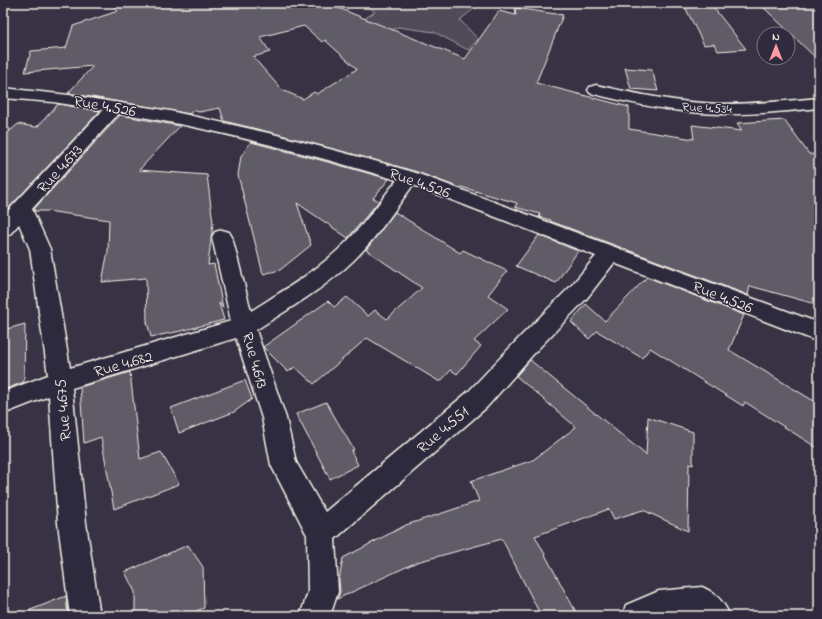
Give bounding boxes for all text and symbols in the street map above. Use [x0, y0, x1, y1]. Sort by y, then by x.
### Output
north arrow [756, 26, 796, 66]
text: N [772, 29, 780, 45]
street label: Rue 4.526 [71, 90, 138, 124]
street label: Rue 4.534 [682, 98, 733, 119]
street label: Rue 4.673 [32, 139, 89, 199]
street label: Rue 4.526 [386, 162, 453, 206]
street label: Rue 4.526 [689, 275, 756, 320]
street label: Rue 4.613 [235, 330, 274, 392]
street label: Rue 4.682 [91, 345, 156, 385]
street label: Rue 4.675 [49, 378, 79, 442]
street label: Rue 4.551 [412, 401, 475, 460]

